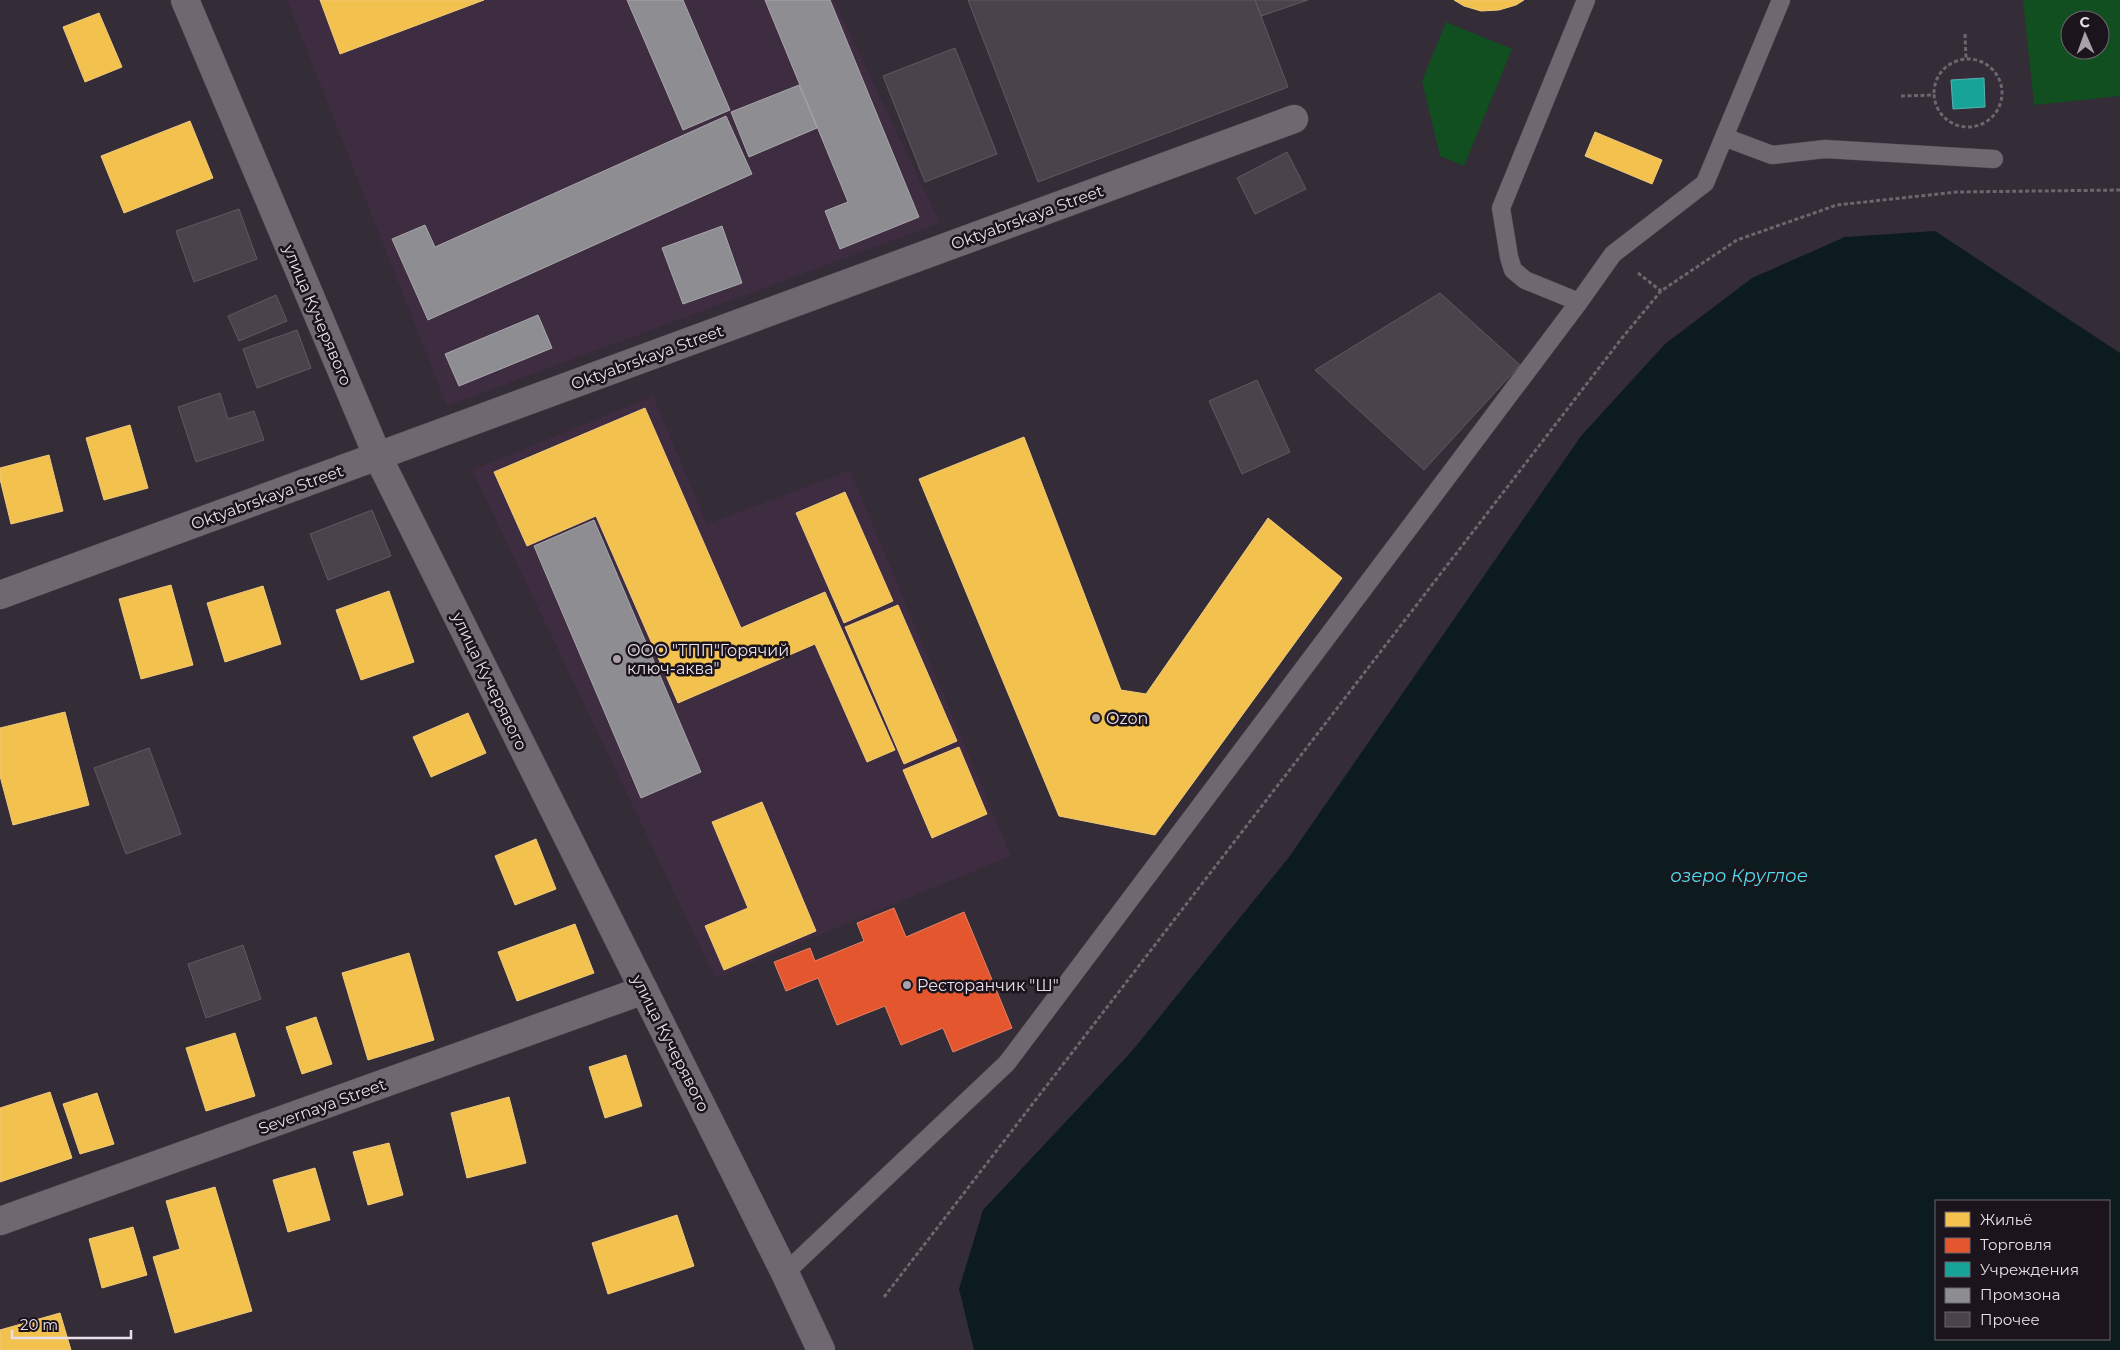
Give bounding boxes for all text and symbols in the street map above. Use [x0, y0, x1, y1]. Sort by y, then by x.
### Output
north arrow [2060, 10, 2110, 60]
text: С [2079, 13, 2090, 31]
street label: Oktyabrskaya Street [948, 181, 1106, 254]
street label: улица Кучерявого [279, 241, 356, 388]
street label: Oktyabrskaya Street [568, 321, 726, 394]
street label: Oktyabrskaya Street [188, 461, 346, 534]
street label: улица Кучерявого [447, 608, 531, 753]
place label: ООО "ТПП"Горячий ключ-аква" [627, 641, 789, 678]
marker: ООО "ТПП"Горячий ключ-аква" [611, 653, 623, 665]
place label: Ozon [1106, 709, 1148, 728]
marker: Ozon [1090, 712, 1102, 724]
water label: озеро Круглое [1670, 865, 1808, 887]
street label: улица Кучерявого [627, 971, 713, 1115]
place label: Ресторанчик "Ш" [917, 976, 1059, 995]
marker: Ресторанчик "Ш" [901, 979, 913, 991]
street label: Severnaya Street [256, 1074, 389, 1138]
legend [1935, 1200, 2110, 1340]
text: Жильё [1980, 1210, 2033, 1229]
text: Торговля [1980, 1235, 2052, 1254]
text: Учреждения [1980, 1260, 2079, 1279]
text: Промзона [1980, 1285, 2060, 1304]
scale bar [12, 1308, 131, 1340]
text: Прочее [1980, 1310, 2040, 1329]
text: 20 m [20, 1315, 58, 1334]

